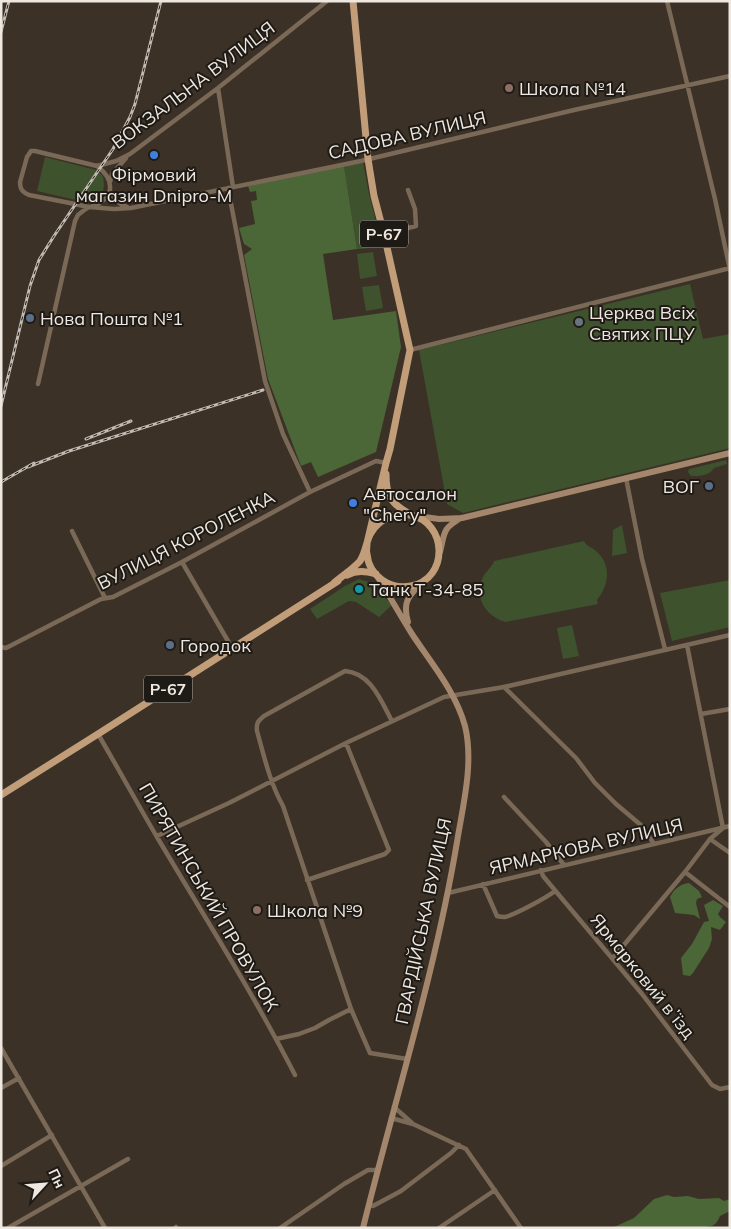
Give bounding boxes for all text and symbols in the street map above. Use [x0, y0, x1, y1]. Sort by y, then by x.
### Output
street label: ВОКЗАЛЬНА ВУЛИЦЯ [107, 16, 279, 154]
place label: Школа №14 [519, 77, 626, 100]
marker: Школа №14 [503, 82, 515, 94]
street label: САДОВА ВУЛИЦЯ [326, 106, 488, 164]
marker: Фірмовий магазин Dnipro-M [148, 149, 160, 161]
place label: Фірмовий магазин Dnipro-M [76, 163, 232, 207]
road number: Р-67 [360, 220, 408, 248]
place label: Церква Всіх Святих ПЦУ [589, 301, 696, 345]
place label: Нова Пошта №1 [40, 307, 183, 330]
marker: Нова Пошта №1 [24, 312, 36, 324]
marker: Церква Всіх Святих ПЦУ [573, 316, 585, 328]
place label: ВОГ [663, 475, 699, 498]
marker: ВОГ [703, 480, 715, 492]
place label: Автосалон "Chery" [363, 482, 457, 526]
street label: ВУЛИЦЯ КОРОЛЕНКА [93, 485, 279, 595]
marker: Автосалон "Chery" [347, 497, 359, 509]
place label: Танк Т-34-85 [369, 578, 483, 601]
marker: Танк Т-34-85 [353, 583, 365, 595]
place label: Городок [180, 634, 251, 657]
marker: Городок [164, 639, 176, 651]
road number: Р-67 [144, 676, 192, 702]
street label: ПИРЯТИНСЬКИЙ ПРОВУЛОК [134, 779, 284, 1015]
street label: ЯРМАРКОВА ВУЛИЦЯ [487, 813, 685, 879]
street label: ГВАРДІЙСЬКА ВУЛИЦЯ [390, 816, 456, 1026]
place label: Школа №9 [267, 899, 363, 922]
marker: Школа №9 [251, 904, 263, 916]
street label: Ярмарковий вʼїзд [585, 909, 701, 1043]
north arrow [20, 1159, 70, 1209]
text: Пн [44, 1166, 69, 1191]

